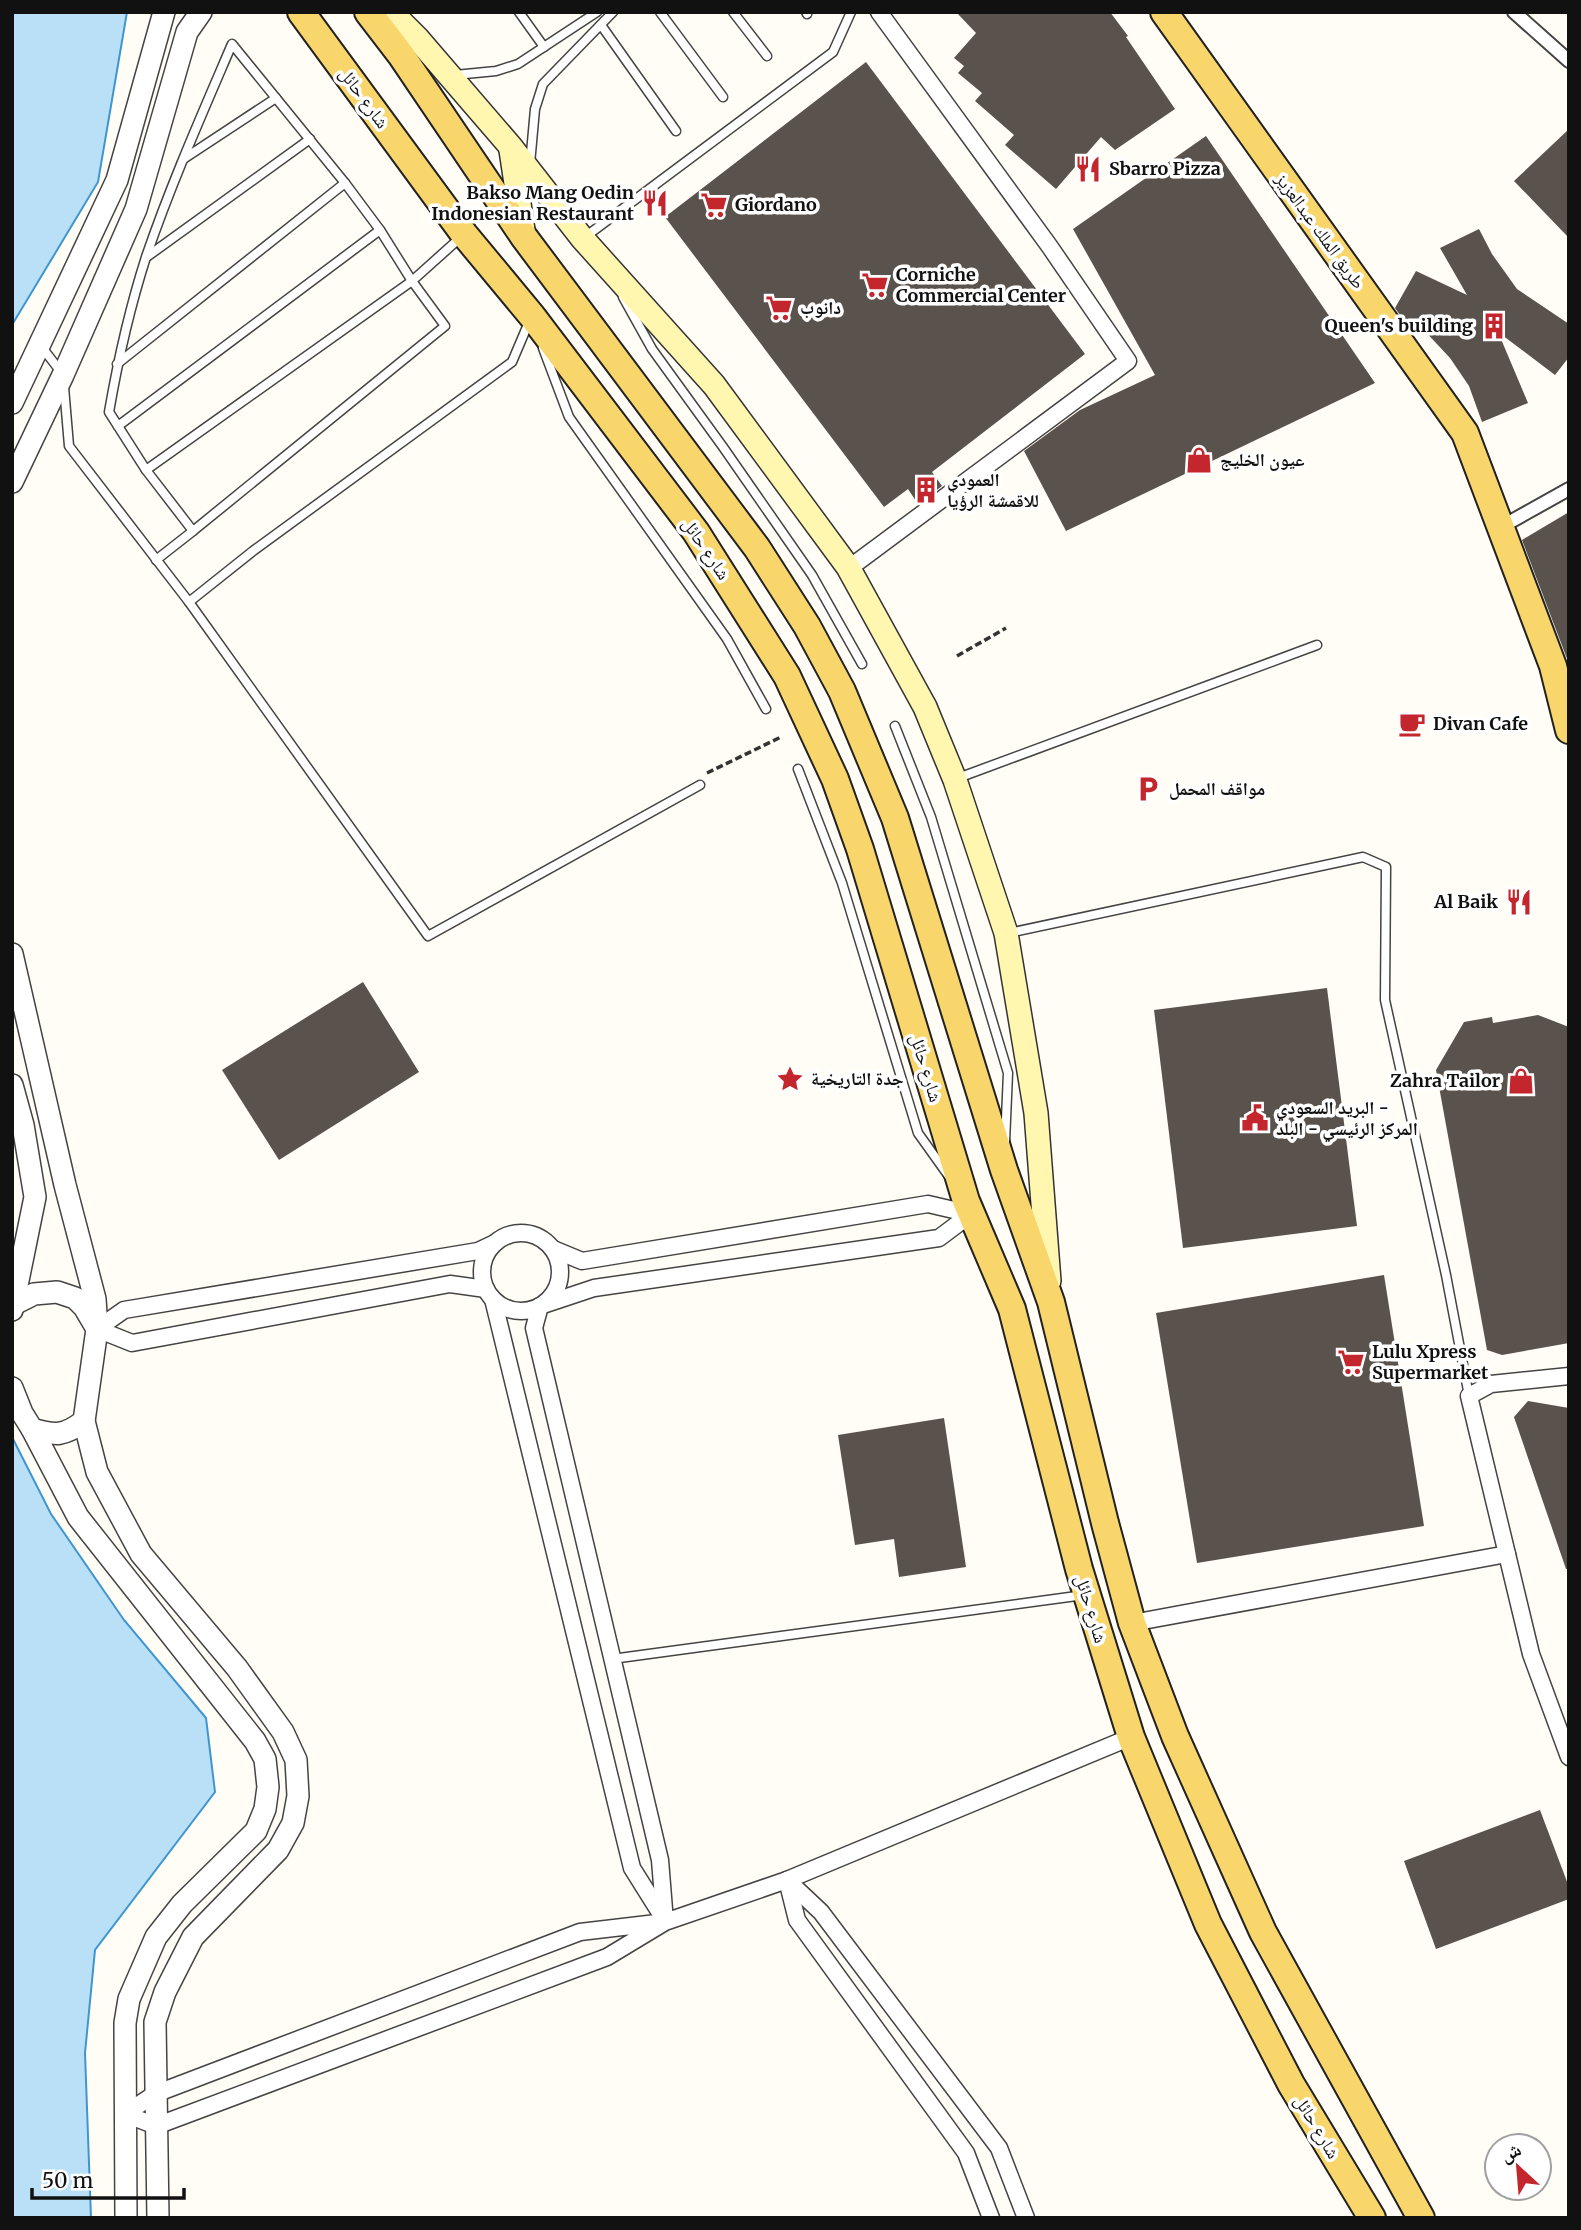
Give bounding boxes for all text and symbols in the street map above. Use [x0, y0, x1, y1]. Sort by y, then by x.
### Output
street label: شارع حائل [335, 63, 394, 133]
restaurant icon: Sbarro Pizza [1073, 154, 1103, 184]
place label: Sbarro Pizza [1109, 157, 1221, 180]
street label: طريق الملك عبدالعزيز [1270, 167, 1370, 293]
place label: Bakso Mang Oedin Indonesian Restaurant [431, 181, 635, 225]
restaurant icon: Bakso Mang Oedin Indonesian Restaurant [640, 188, 670, 218]
supermarket icon: Giordano [699, 190, 729, 220]
place label: Giordano [735, 193, 817, 216]
place label: Corniche Commercial Center [896, 263, 1066, 307]
supermarket icon: Corniche Commercial Center [860, 270, 890, 300]
supermarket icon: دانوب [764, 293, 794, 323]
place label: دانوب [800, 296, 841, 319]
building icon: Queen's building [1479, 311, 1509, 341]
place label: Queen's building [1325, 314, 1473, 337]
shop icon: عيون الخليج [1184, 445, 1214, 475]
place label: عيون الخليج [1220, 448, 1304, 472]
place label: العمودي للاقمشة الرؤيا [947, 468, 1039, 512]
building icon: العمودي للاقمشة الرؤيا [911, 475, 941, 505]
street label: شارع حائل [677, 513, 736, 584]
cafe icon: Divan Cafe [1397, 709, 1427, 739]
place label: Divan Cafe [1433, 712, 1528, 735]
parking icon: مواقف المحمل [1133, 774, 1163, 804]
place label: مواقف المحمل [1169, 777, 1265, 800]
restaurant icon: Al Baik [1504, 887, 1534, 917]
place label: Al Baik [1433, 890, 1498, 913]
street label: شارع حائل [905, 1031, 948, 1105]
place icon: جدة التاريخية [775, 1064, 805, 1094]
shop icon: Zahra Tailor [1506, 1066, 1536, 1096]
place label: جدة التاريخية [811, 1067, 904, 1090]
place label: Zahra Tailor [1390, 1069, 1500, 1092]
place label: البريد السعودي - المركز الرئيسي - البلد [1276, 1096, 1418, 1143]
public building icon: البريد السعودي - المركز الرئيسي - البلد [1240, 1103, 1270, 1133]
place label: Lulu Xpress Supermarket [1372, 1340, 1489, 1384]
supermarket icon: Lulu Xpress Supermarket [1336, 1347, 1366, 1377]
street label: شارع حائل [1070, 1572, 1113, 1646]
street label: شارع حائل [1290, 2091, 1345, 2163]
north arrow [1483, 2132, 1553, 2202]
text: ش [1496, 2137, 1525, 2167]
scale bar [32, 2156, 184, 2200]
text: 50 m [42, 2167, 93, 2194]

